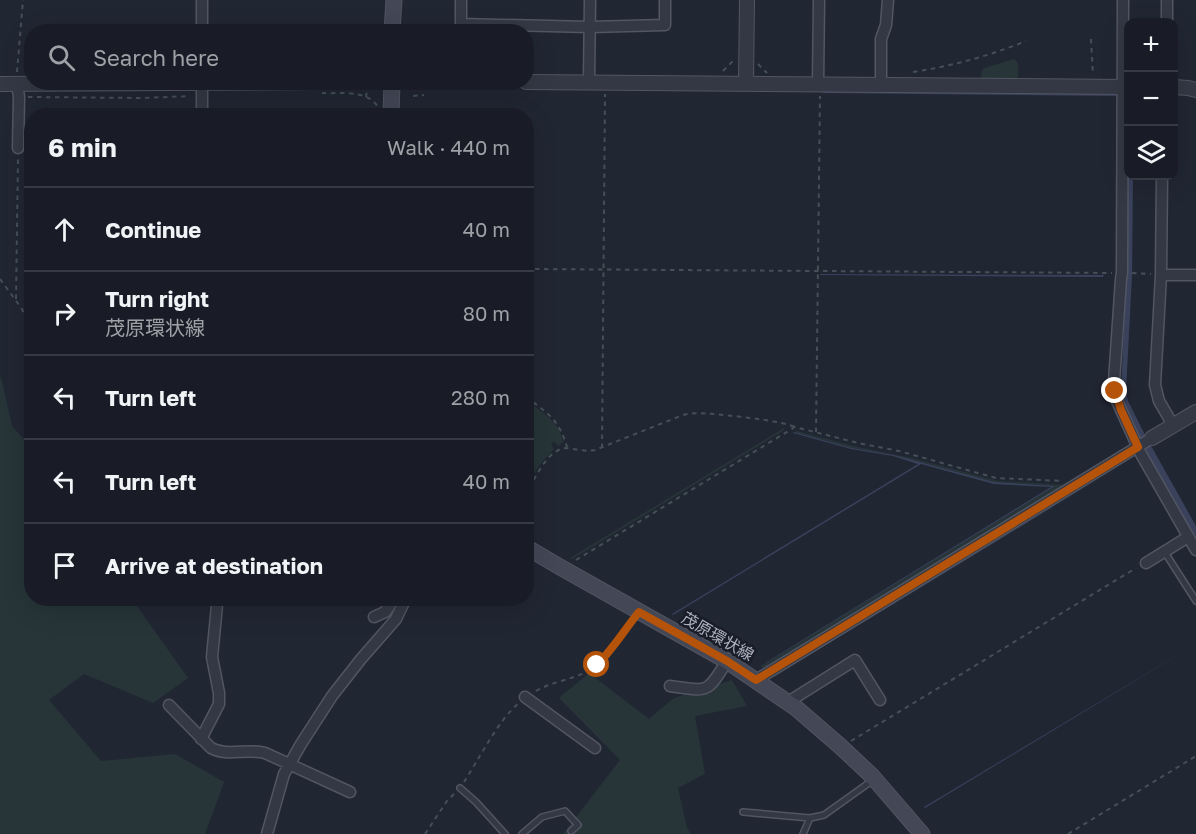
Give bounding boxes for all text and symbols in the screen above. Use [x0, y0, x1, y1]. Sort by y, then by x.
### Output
map controls [1124, 18, 1178, 180]
button: + [1124, 18, 1178, 72]
search box [24, 24, 534, 90]
icon: search [45, 41, 78, 74]
text: Search here [93, 44, 219, 71]
button: − [1124, 72, 1178, 126]
button: layers [1124, 126, 1178, 180]
text: 6 min [48, 132, 117, 163]
text: Walk · 440 m [387, 135, 510, 159]
icon: ahead [48, 213, 81, 246]
text: Continue [105, 216, 201, 243]
text: 40 m [463, 217, 510, 241]
text: Turn right [105, 285, 209, 312]
icon: right [48, 297, 81, 330]
text: 80 m [463, 301, 510, 325]
text: 茂原環状線 [105, 315, 205, 339]
route end [1101, 377, 1127, 403]
icon: left [48, 381, 81, 414]
text: Turn left [105, 384, 196, 411]
text: 280 m [451, 385, 510, 409]
icon: left [48, 465, 81, 498]
text: Turn left [105, 468, 196, 495]
text: 40 m [463, 469, 510, 493]
icon: arrive [48, 549, 81, 582]
text: Arrive at destination [105, 552, 323, 579]
street label: 茂原環状線 [678, 607, 758, 665]
route start [583, 651, 609, 677]

